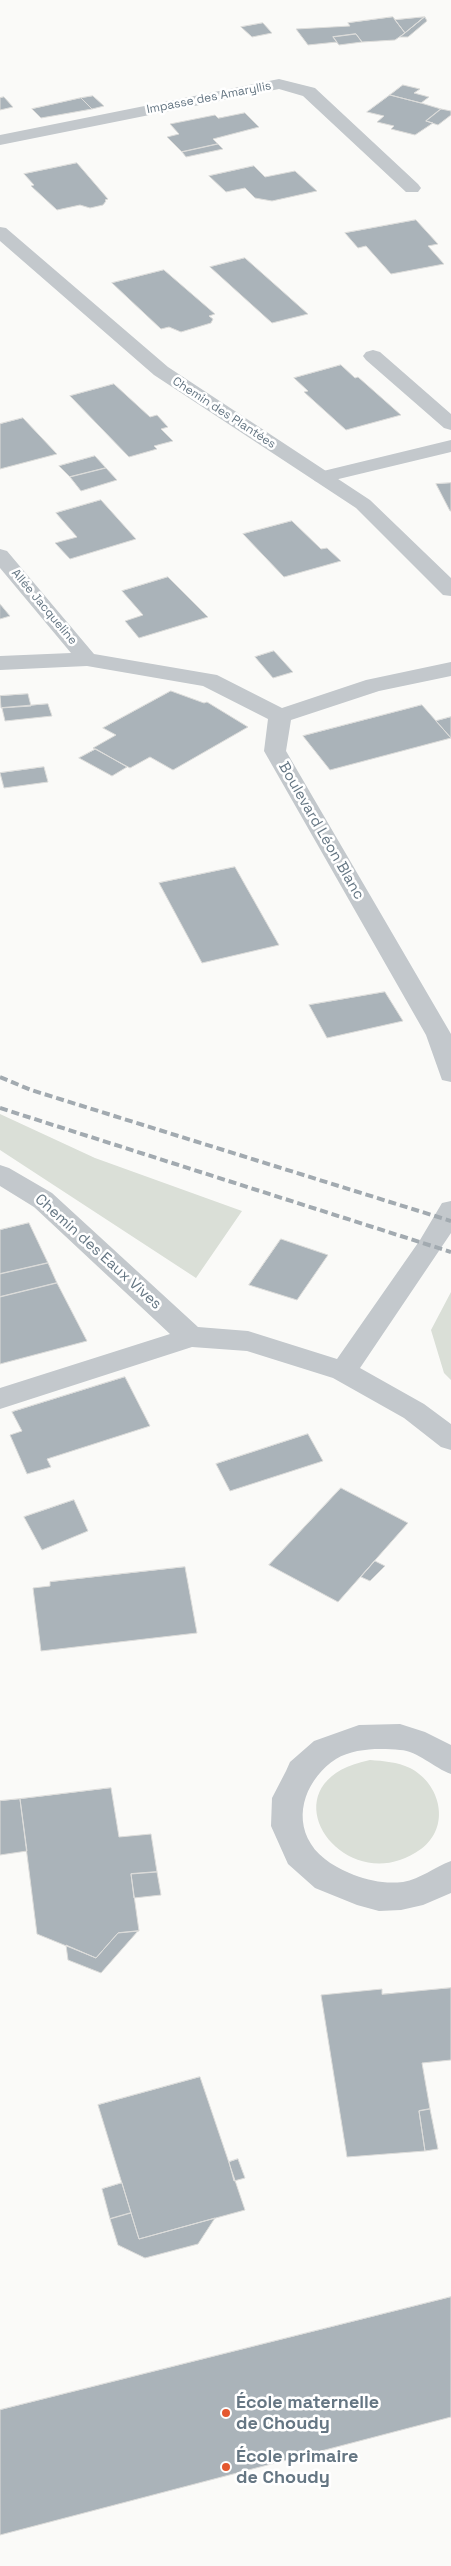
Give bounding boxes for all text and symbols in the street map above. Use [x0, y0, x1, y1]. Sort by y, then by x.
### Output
street label: Impasse des Amaryllis [145, 79, 273, 117]
street label: Chemin des Plantées [170, 374, 278, 452]
street label: Allée Jacqueline [8, 566, 80, 648]
street label: Boulevard Léon Blanc [274, 759, 368, 903]
street label: Chemin des Eaux Vives [31, 1190, 165, 1314]
place label: École maternelle de Choudy [236, 2392, 379, 2434]
marker: École maternelle de Choudy [220, 2407, 232, 2419]
place label: École primaire de Choudy [236, 2446, 358, 2488]
marker: École primaire de Choudy [220, 2461, 232, 2473]

